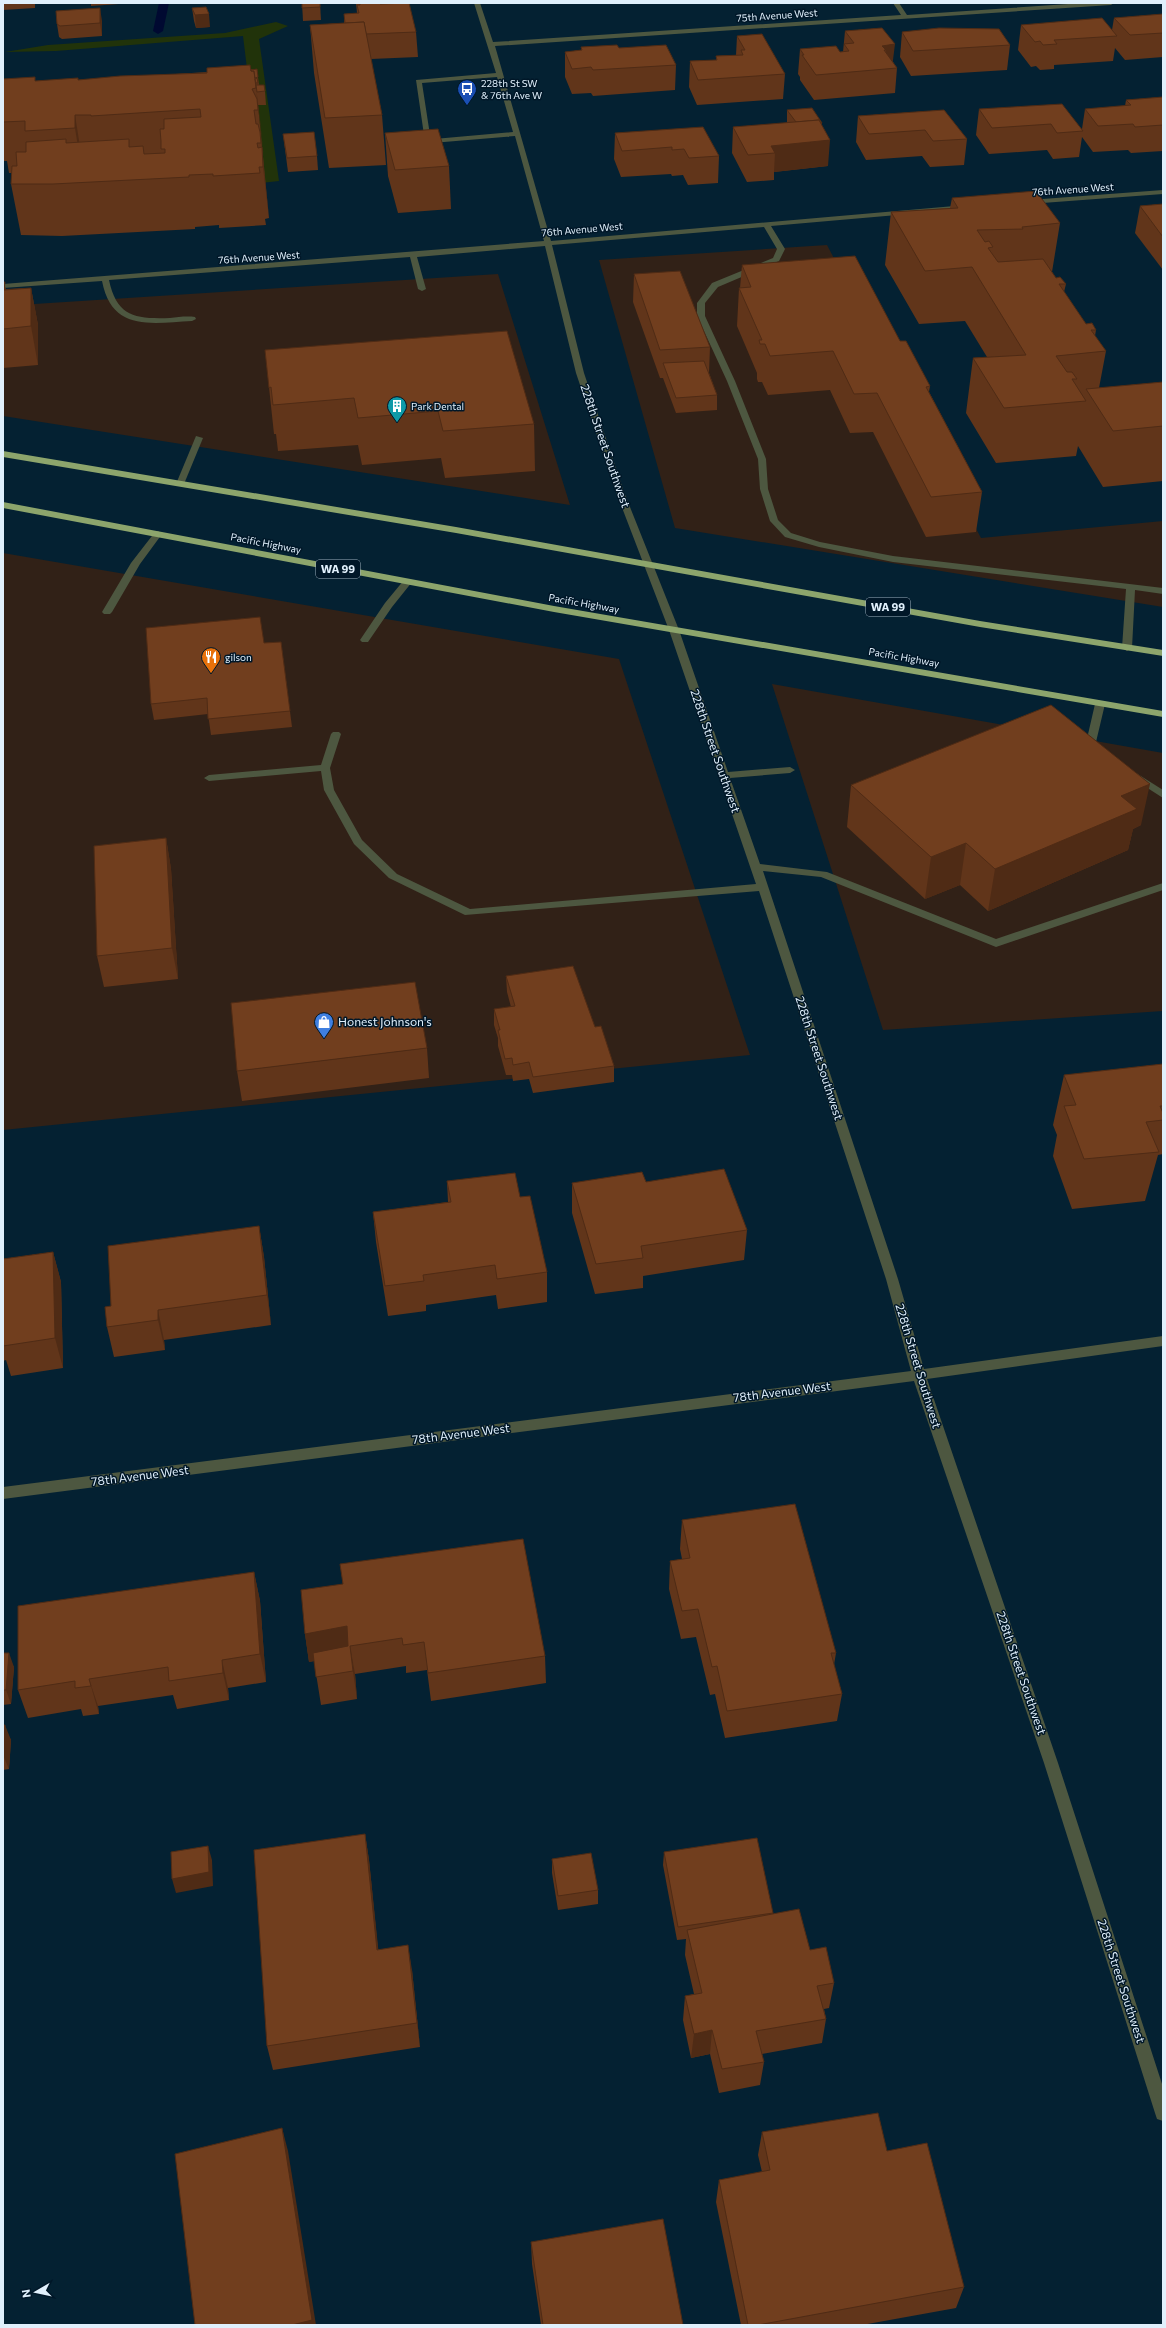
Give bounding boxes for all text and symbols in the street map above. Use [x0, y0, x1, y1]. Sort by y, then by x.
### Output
street label: 75th Avenue West [736, 6, 818, 24]
place label: 228th St SW & 76th Ave W [481, 77, 542, 101]
bus stop icon: 228th St SW & 76th Ave W [456, 78, 478, 106]
street label: 76th Avenue West [1032, 180, 1114, 198]
street label: 76th Avenue West [541, 219, 623, 239]
street label: 76th Avenue West [218, 248, 300, 266]
street label: 228th Street Southwest [578, 382, 634, 509]
building icon: Park Dental [386, 395, 408, 423]
place label: Park Dental [411, 400, 464, 412]
street label: Pacific Highway [230, 530, 302, 556]
road number: WA 99 [316, 560, 360, 578]
street label: Pacific Highway [548, 591, 620, 615]
road number: WA 99 [866, 598, 910, 616]
street label: Pacific Highway [868, 645, 940, 669]
restaurant icon: gilson [200, 646, 222, 674]
place label: gilson [225, 651, 252, 663]
street label: 228th Street Southwest [688, 687, 744, 814]
street label: 228th Street Southwest [793, 994, 847, 1122]
shop icon: Honest Johnson's [313, 1011, 335, 1039]
place label: Honest Johnson's [338, 1014, 432, 1029]
street label: 228th Street Southwest [893, 1302, 945, 1430]
street label: 78th Avenue West [732, 1378, 831, 1404]
street label: 78th Avenue West [411, 1420, 510, 1446]
street label: 78th Avenue West [90, 1462, 189, 1488]
street label: 228th Street Southwest [994, 1609, 1050, 1736]
street label: 228th Street Southwest [1095, 1917, 1149, 2045]
north arrow [16, 2272, 56, 2312]
text: N [19, 2289, 33, 2299]

